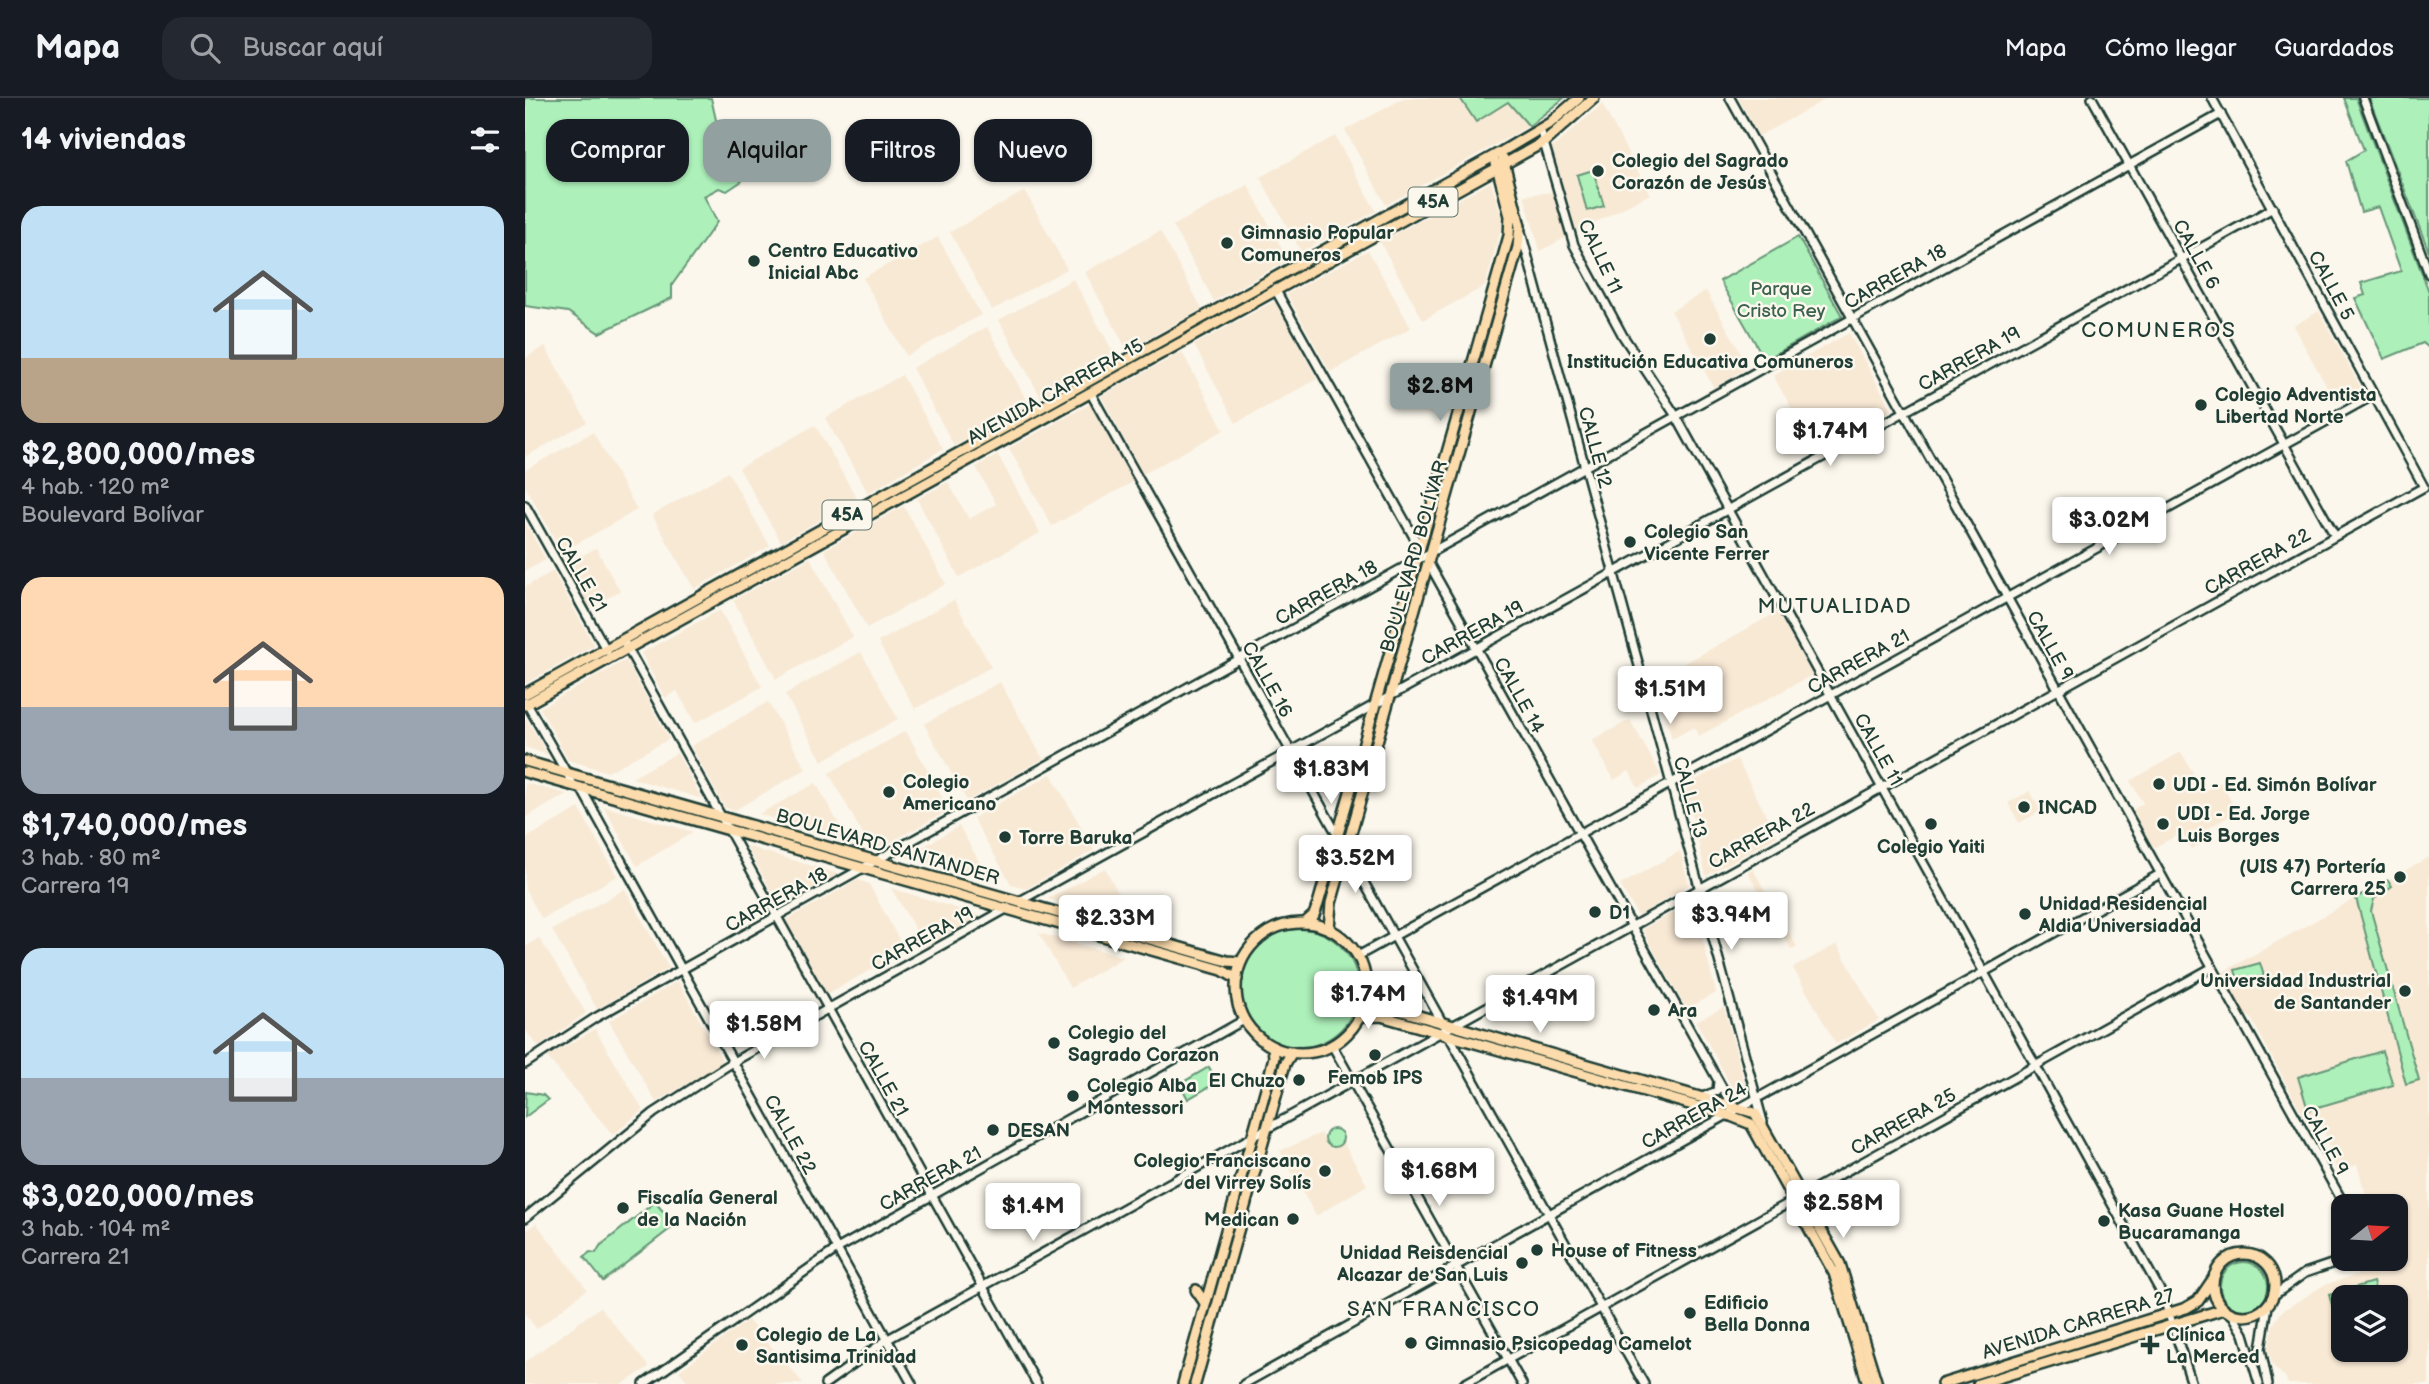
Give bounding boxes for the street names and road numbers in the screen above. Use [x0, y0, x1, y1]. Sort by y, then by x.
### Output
road number: 45A [1409, 188, 1457, 217]
street label: CALLE 11 [1572, 216, 1627, 297]
street label: CALLE 6 [2167, 216, 2224, 294]
street label: CARRERA 18 [1841, 240, 1951, 315]
street label: CALLE 5 [2303, 247, 2359, 325]
street label: CARRERA 19 [1915, 322, 2025, 397]
street label: AVENIDA CARRERA 15 [964, 334, 1148, 450]
street label: CALLE 12 [1573, 404, 1617, 491]
street label: BOULEVARD BOLÍVAR [1375, 457, 1453, 655]
road number: 45A [823, 500, 871, 530]
street label: CARRERA 22 [2201, 523, 2315, 601]
street label: CALLE 21 [550, 533, 611, 616]
street label: CARRERA 18 [1272, 556, 1382, 631]
street label: CARRERA 19 [1418, 596, 1528, 671]
street label: CALLE 9 [2021, 607, 2078, 684]
street label: CARRERA 21 [1804, 625, 1914, 700]
street label: CALLE 16 [1236, 638, 1297, 722]
street label: CALLE 14 [1488, 654, 1549, 738]
street label: CALLE 11 [1848, 709, 1907, 790]
street label: CALLE 13 [1668, 754, 1711, 841]
street label: CARRERA 22 [1705, 797, 1819, 875]
street label: BOULEVARD SANTANDER [773, 804, 1002, 890]
street label: CARRERA 18 [722, 863, 832, 938]
street label: CARRERA 19 [868, 902, 978, 977]
street label: CALLE 21 [853, 1037, 913, 1121]
street label: CARRERA 24 [1638, 1078, 1752, 1155]
street label: CARRERA 25 [1847, 1084, 1961, 1161]
street label: CALLE 22 [759, 1091, 821, 1179]
street label: CALLE 9 [2296, 1102, 2353, 1179]
street label: CARRERA 21 [876, 1142, 986, 1217]
street label: AVENIDA CARRERA 27 [1979, 1284, 2178, 1365]

